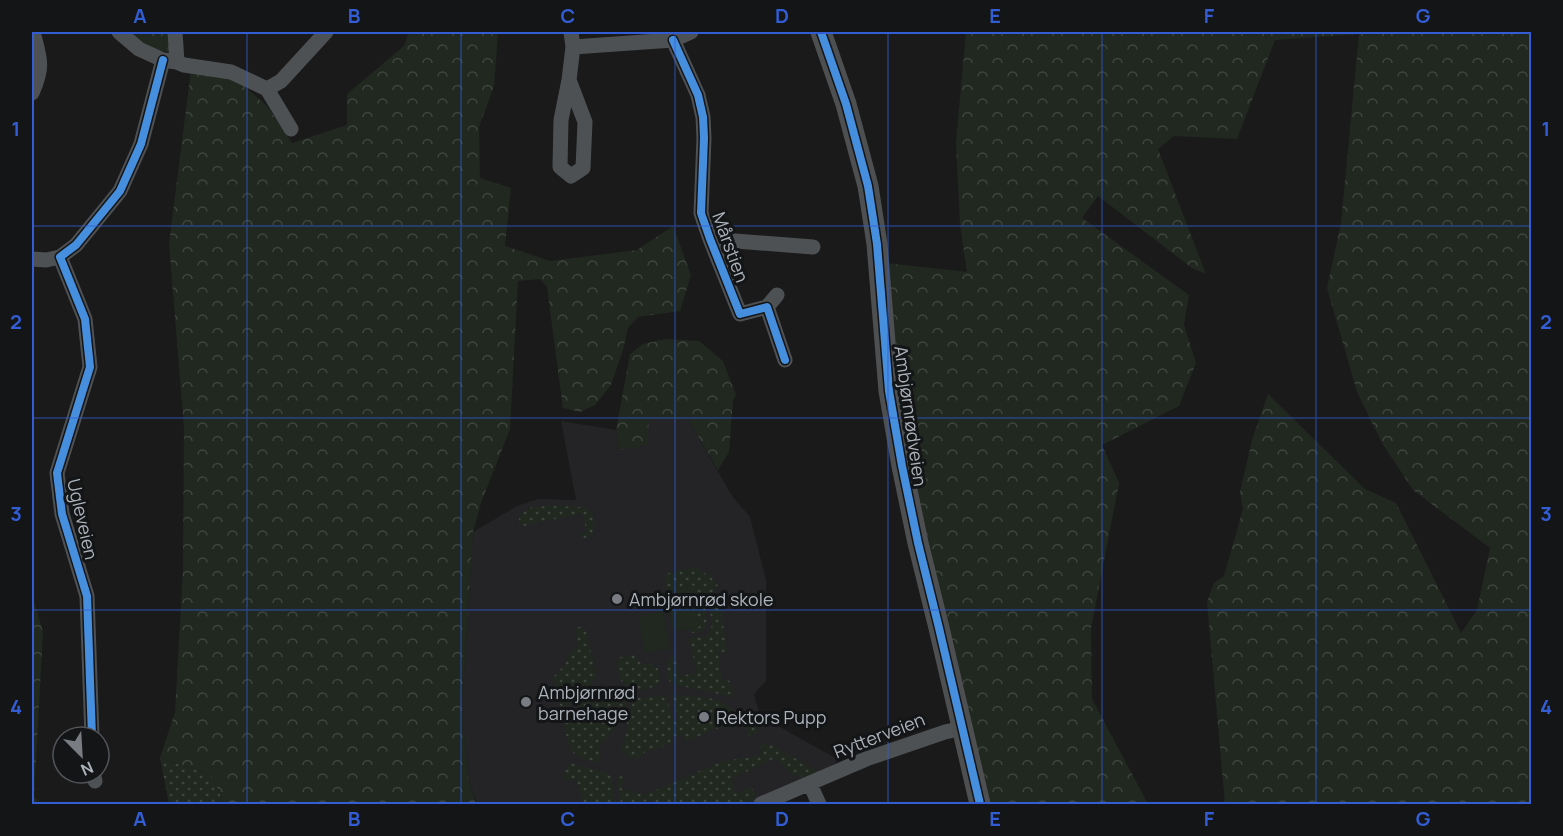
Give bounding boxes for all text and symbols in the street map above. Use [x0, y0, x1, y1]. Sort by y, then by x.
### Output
text: A [133, 2, 147, 29]
text: B [348, 2, 361, 29]
text: C [561, 2, 575, 29]
text: D [775, 2, 789, 29]
text: E [989, 2, 1001, 29]
text: F [1204, 2, 1215, 29]
text: G [1416, 2, 1431, 29]
text: 1 [12, 115, 20, 142]
text: 1 [1542, 115, 1550, 142]
street label: Mårstien [707, 209, 755, 285]
text: 2 [10, 308, 22, 335]
text: 2 [1540, 308, 1552, 335]
street label: Ambjørnrødveien [889, 344, 933, 488]
street label: Ugleveien [62, 476, 104, 562]
text: 3 [10, 500, 22, 527]
text: 3 [1540, 500, 1552, 527]
place label: Ambjørnrød skole [629, 587, 773, 611]
marker: Ambjørnrød skole [610, 592, 624, 606]
place label: Ambjørnrød barnehage [538, 680, 635, 725]
text: 4 [10, 693, 22, 720]
text: 4 [1540, 693, 1552, 720]
marker: Ambjørnrød barnehage [519, 695, 533, 709]
place label: Rektors Pupp [716, 705, 826, 729]
street label: Rytterveien [830, 707, 928, 763]
marker: Rektors Pupp [697, 710, 711, 724]
north arrow [51, 725, 111, 785]
text: N [77, 756, 97, 781]
text: A [133, 805, 147, 832]
text: B [348, 805, 361, 832]
text: C [561, 805, 575, 832]
text: D [775, 805, 789, 832]
text: E [989, 805, 1001, 832]
text: F [1204, 805, 1215, 832]
text: G [1416, 805, 1431, 832]

